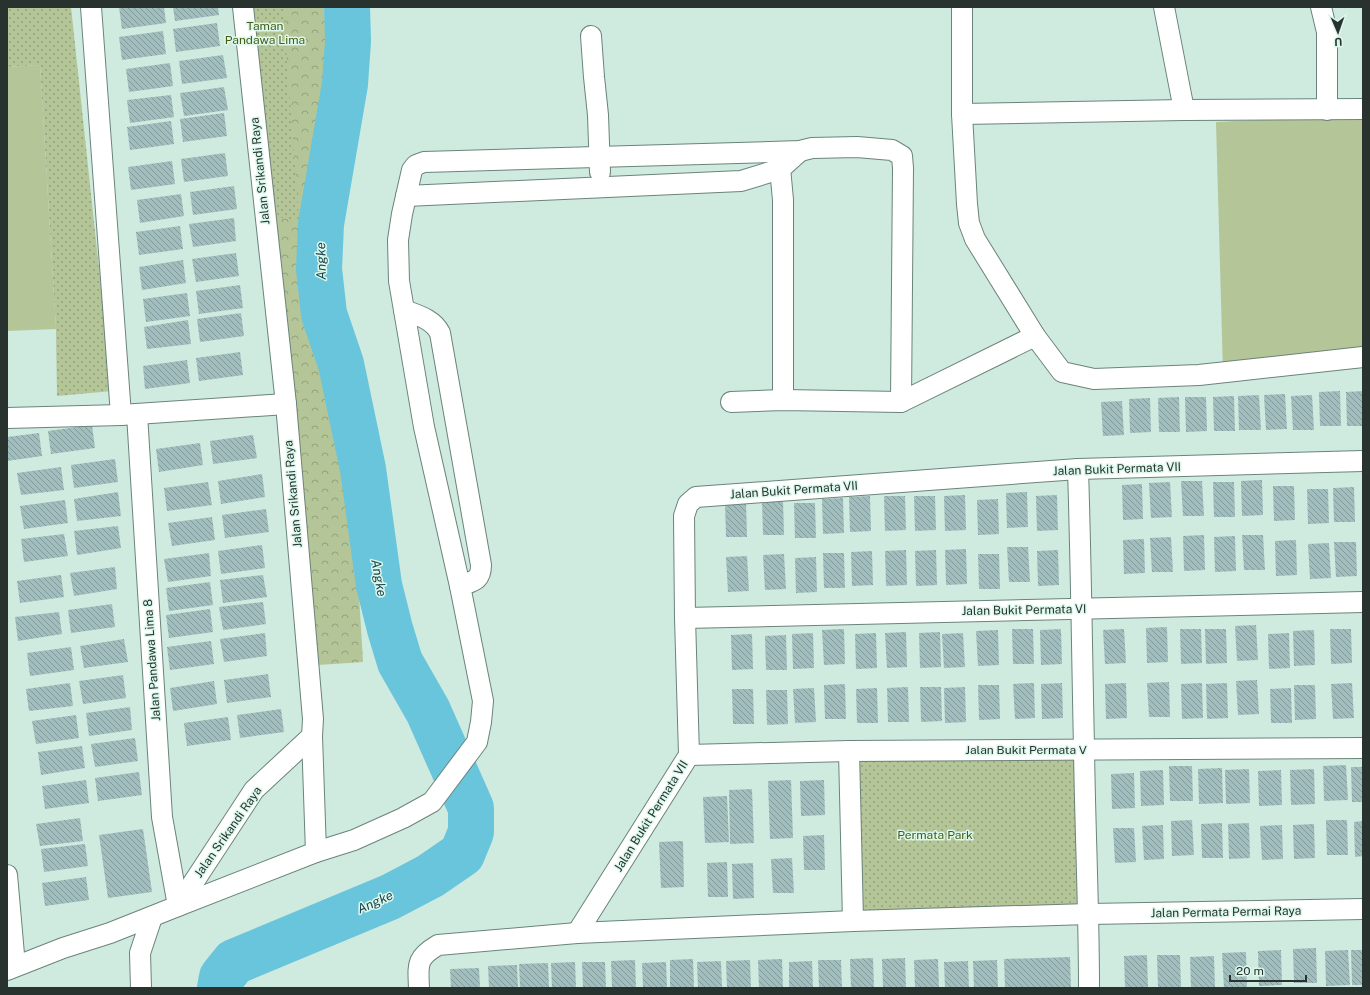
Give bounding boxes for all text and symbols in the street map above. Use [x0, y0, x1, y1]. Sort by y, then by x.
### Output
north arrow [1318, 12, 1358, 52]
park label: Taman Pandawa Lima [225, 19, 305, 47]
text: U [1334, 36, 1343, 48]
street label: Jalan Srikandi Raya [247, 117, 273, 225]
water label: Angke [313, 242, 329, 280]
street label: Jalan Srikandi Raya [281, 440, 305, 548]
street label: Jalan Bukit Permata VII [1053, 460, 1181, 478]
street label: Jalan Bukit Permata VII [730, 479, 858, 501]
water label: Angke [368, 558, 390, 598]
street label: Jalan Pandawa Lima 8 [141, 598, 163, 722]
street label: Jalan Bukit Permata VI [961, 602, 1087, 618]
street label: Jalan Bukit Permata V [965, 743, 1087, 757]
street label: Jalan Bukit Permata VII [611, 758, 691, 874]
street label: Jalan Srikandi Raya [191, 784, 265, 880]
park label: Permata Park [897, 828, 973, 842]
water label: Angke [355, 887, 395, 917]
street label: Jalan Permata Permai Raya [1151, 904, 1301, 920]
scale bar [1230, 957, 1306, 983]
text: 20 m [1236, 964, 1264, 978]

